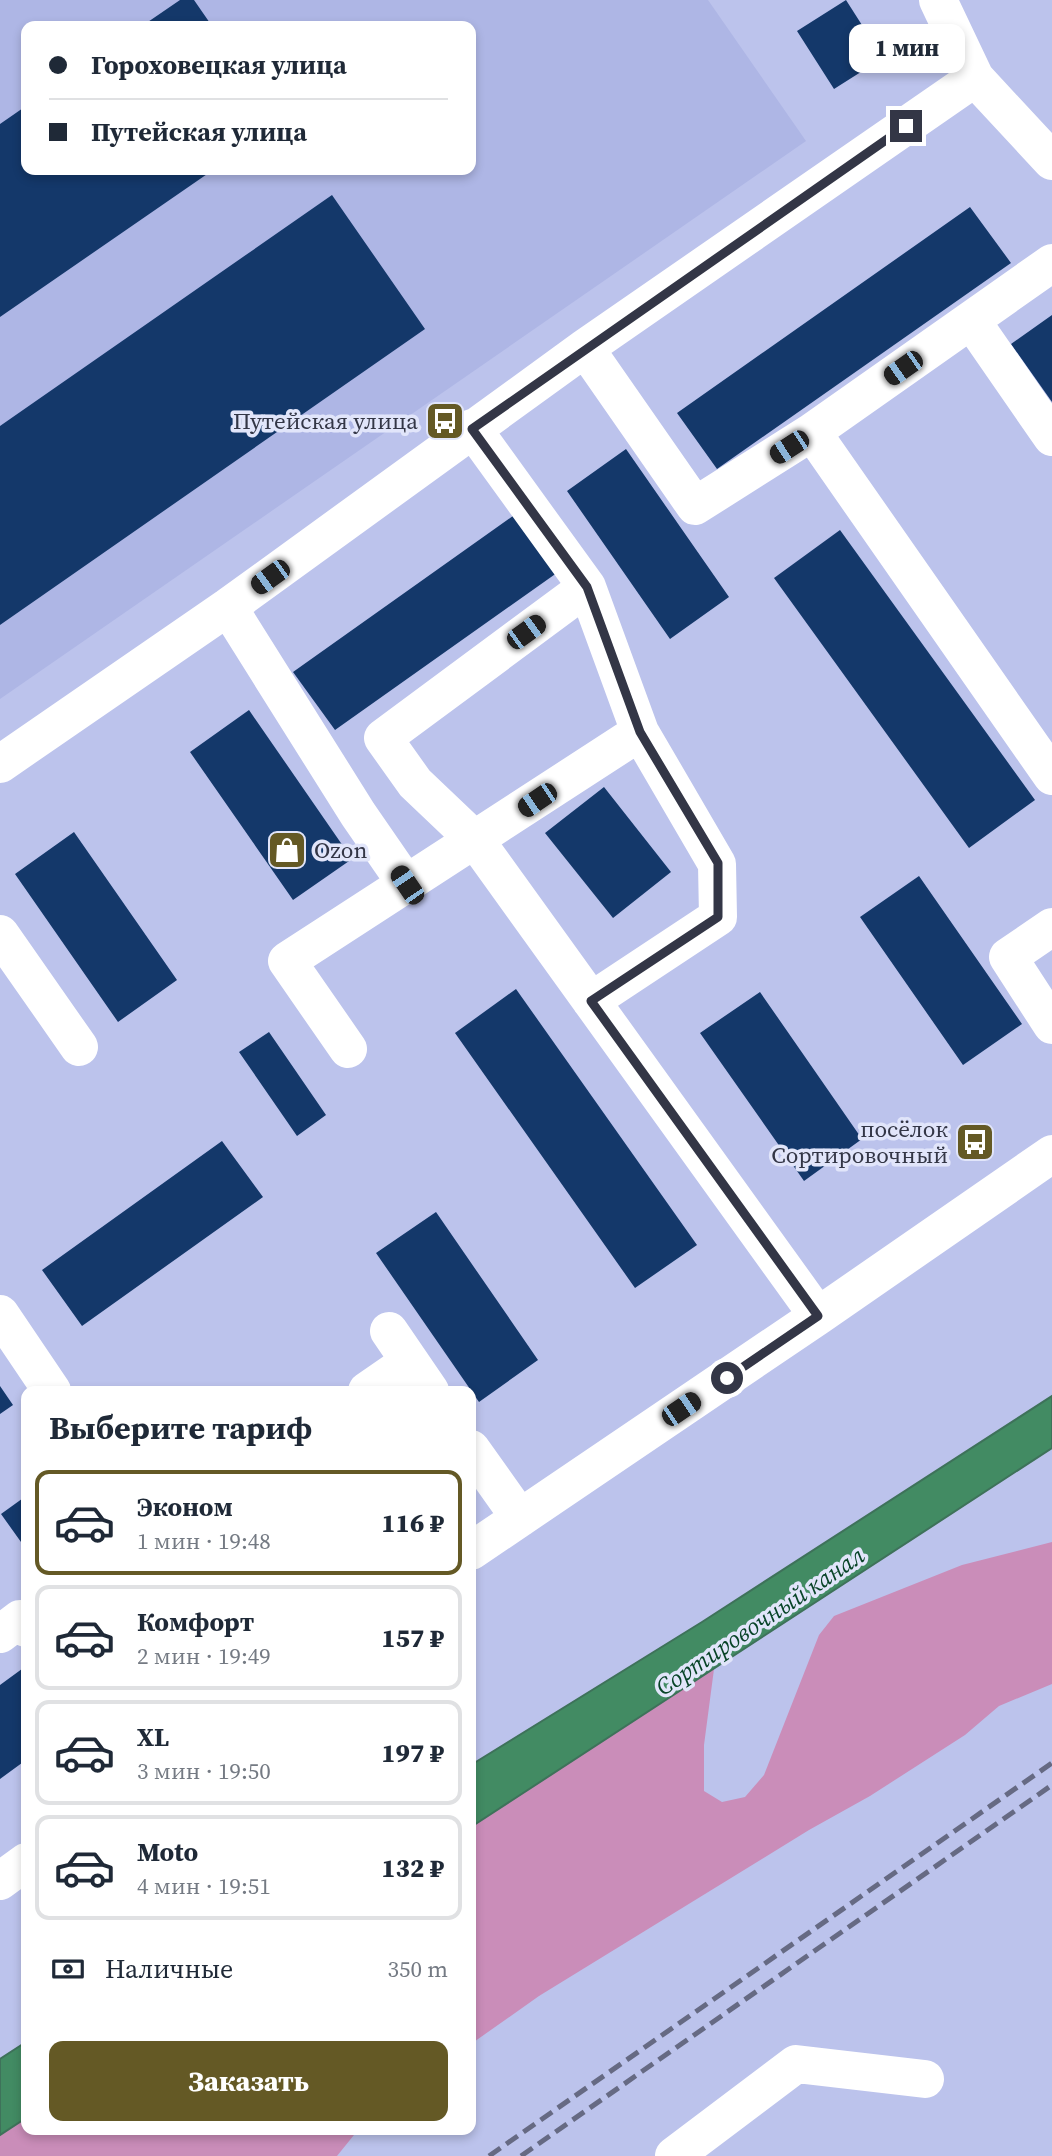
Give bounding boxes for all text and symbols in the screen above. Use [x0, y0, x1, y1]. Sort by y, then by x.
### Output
callout: 1 мин [848, 24, 964, 74]
text: 1 мин [875, 32, 939, 64]
text: Гороховецкая улица [91, 47, 347, 83]
route end [890, 110, 922, 142]
text: Путейская улица [91, 114, 307, 150]
car [880, 347, 927, 389]
bus stop icon: Путейская улица [424, 400, 466, 442]
place label: Путейская улица [233, 405, 418, 437]
car [766, 427, 813, 467]
car [247, 556, 294, 598]
car [503, 611, 550, 653]
car [514, 780, 561, 820]
shop icon: Ozon [266, 829, 308, 871]
place label: Ozon [314, 834, 367, 866]
car [387, 862, 428, 908]
place label: посёлок Сортировочный [771, 1113, 948, 1171]
bus stop icon: посёлок Сортировочный [954, 1121, 996, 1163]
route start [711, 1362, 743, 1394]
car [658, 1389, 705, 1429]
text: Выберите тариф [49, 1406, 312, 1450]
text: Эконом [137, 1489, 233, 1525]
icon: car [53, 1491, 116, 1554]
text: 116 ₽ [381, 1505, 444, 1541]
text: 1 мин · 19:48 [137, 1525, 271, 1557]
water label: Сортировочный канал [649, 1539, 871, 1703]
text: Комфорт [137, 1604, 254, 1640]
icon: car [53, 1606, 116, 1669]
text: 157 ₽ [381, 1620, 444, 1656]
text: 2 мин · 19:49 [137, 1640, 271, 1672]
text: XL [137, 1719, 169, 1755]
icon: car [53, 1721, 116, 1784]
text: 197 ₽ [381, 1735, 444, 1771]
text: 3 мин · 19:50 [137, 1755, 271, 1787]
text: Moto [137, 1834, 198, 1870]
icon: car [53, 1836, 116, 1899]
text: 132 ₽ [381, 1850, 444, 1886]
text: 4 мин · 19:51 [137, 1870, 271, 1902]
icon: cash [49, 1950, 87, 1988]
text: Наличные [105, 1951, 233, 1987]
text: 350 m [387, 1953, 448, 1985]
button: Заказать [49, 2041, 448, 2121]

